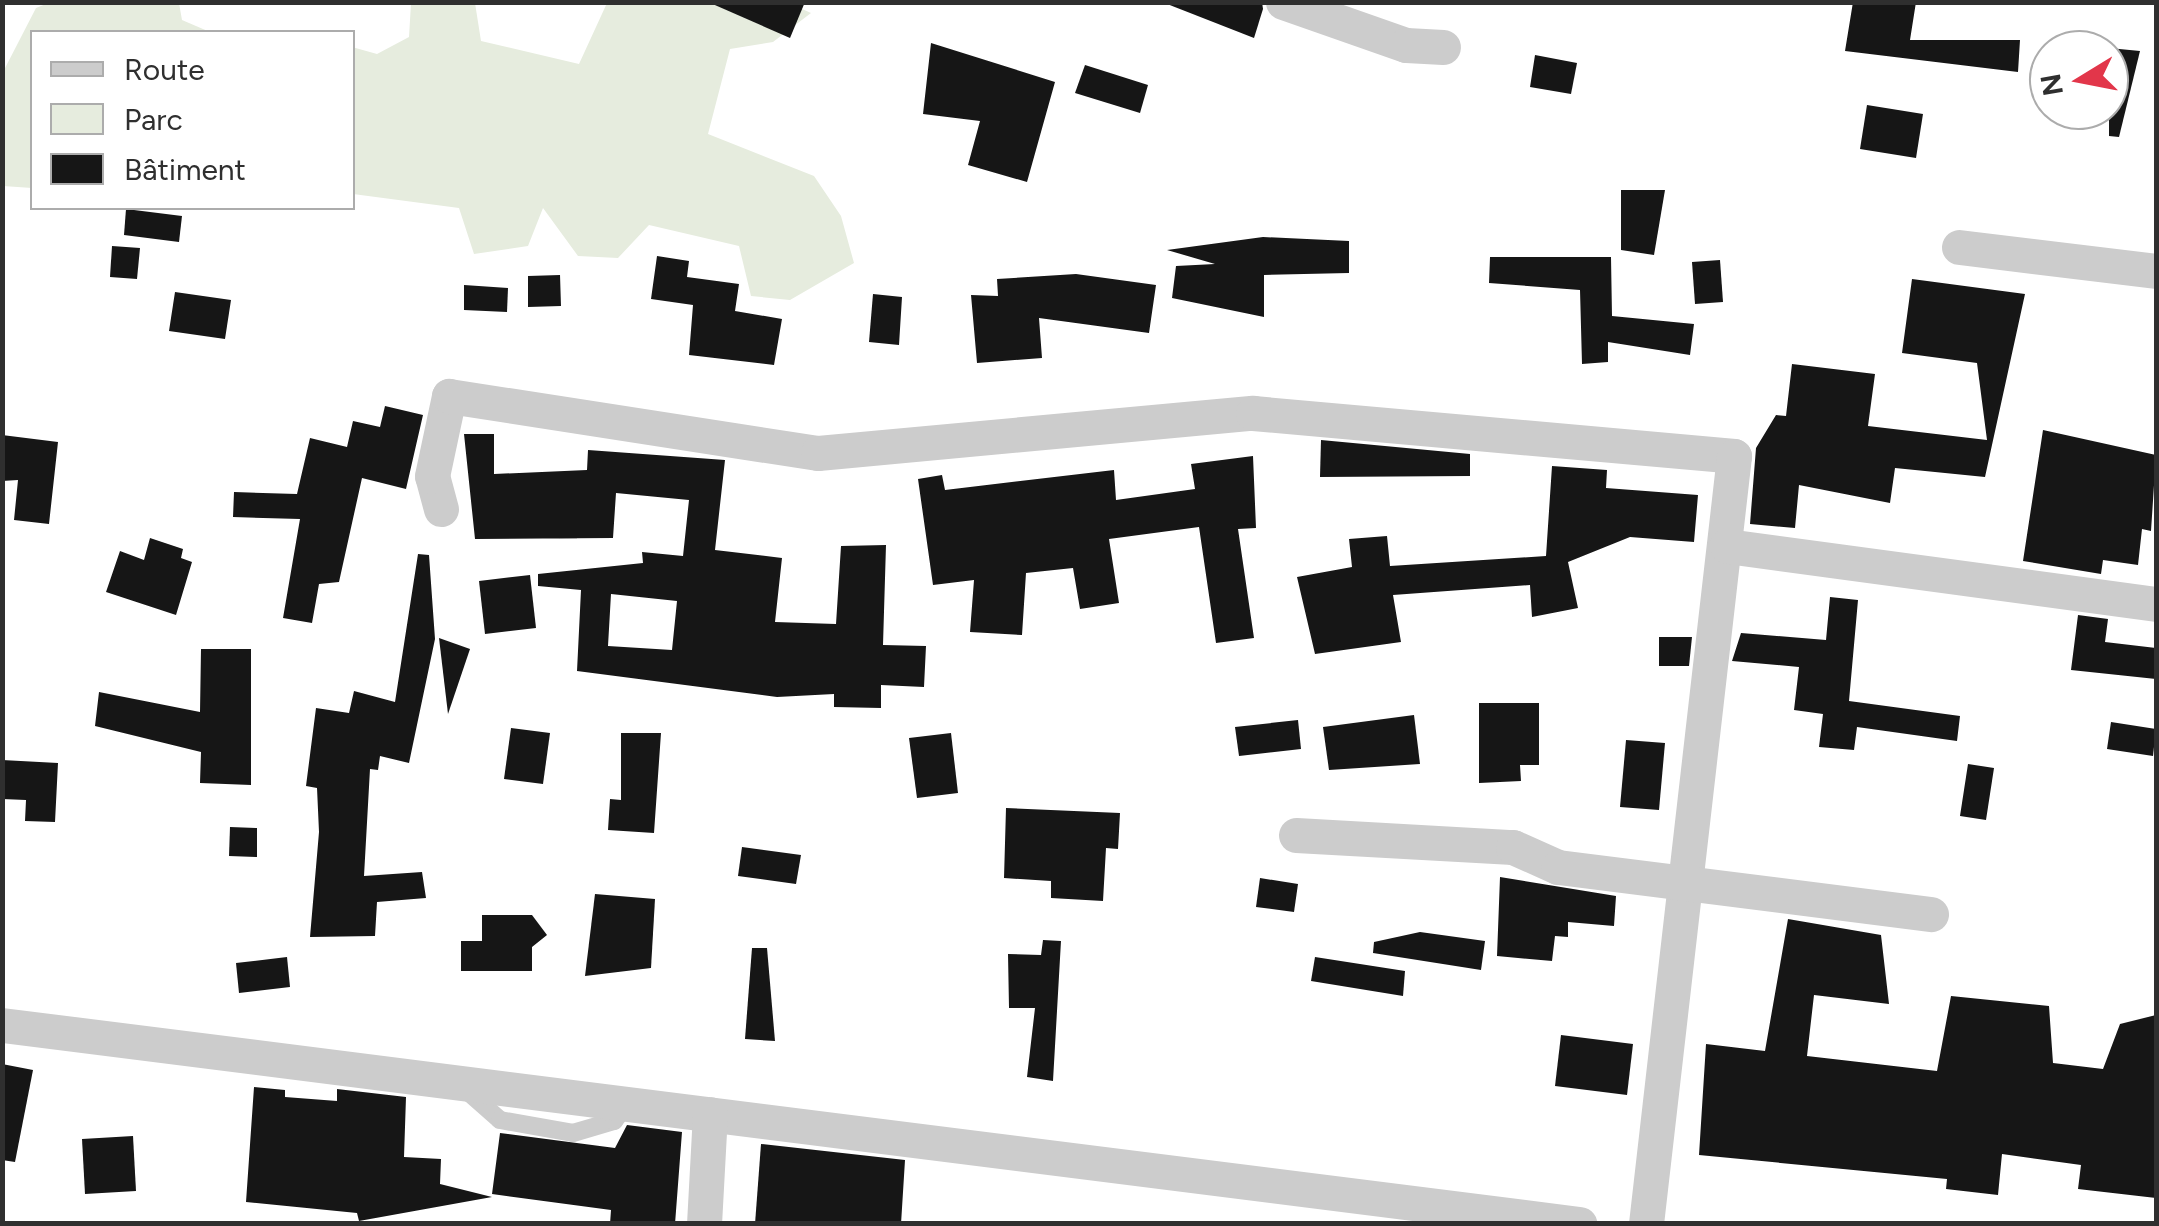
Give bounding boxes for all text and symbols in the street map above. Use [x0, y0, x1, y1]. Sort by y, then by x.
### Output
legend [30, 30, 355, 210]
north arrow [2029, 30, 2129, 130]
text: Route [124, 51, 205, 88]
text: N [2033, 71, 2070, 98]
text: Parc [124, 101, 183, 138]
text: Bâtiment [124, 151, 246, 188]

